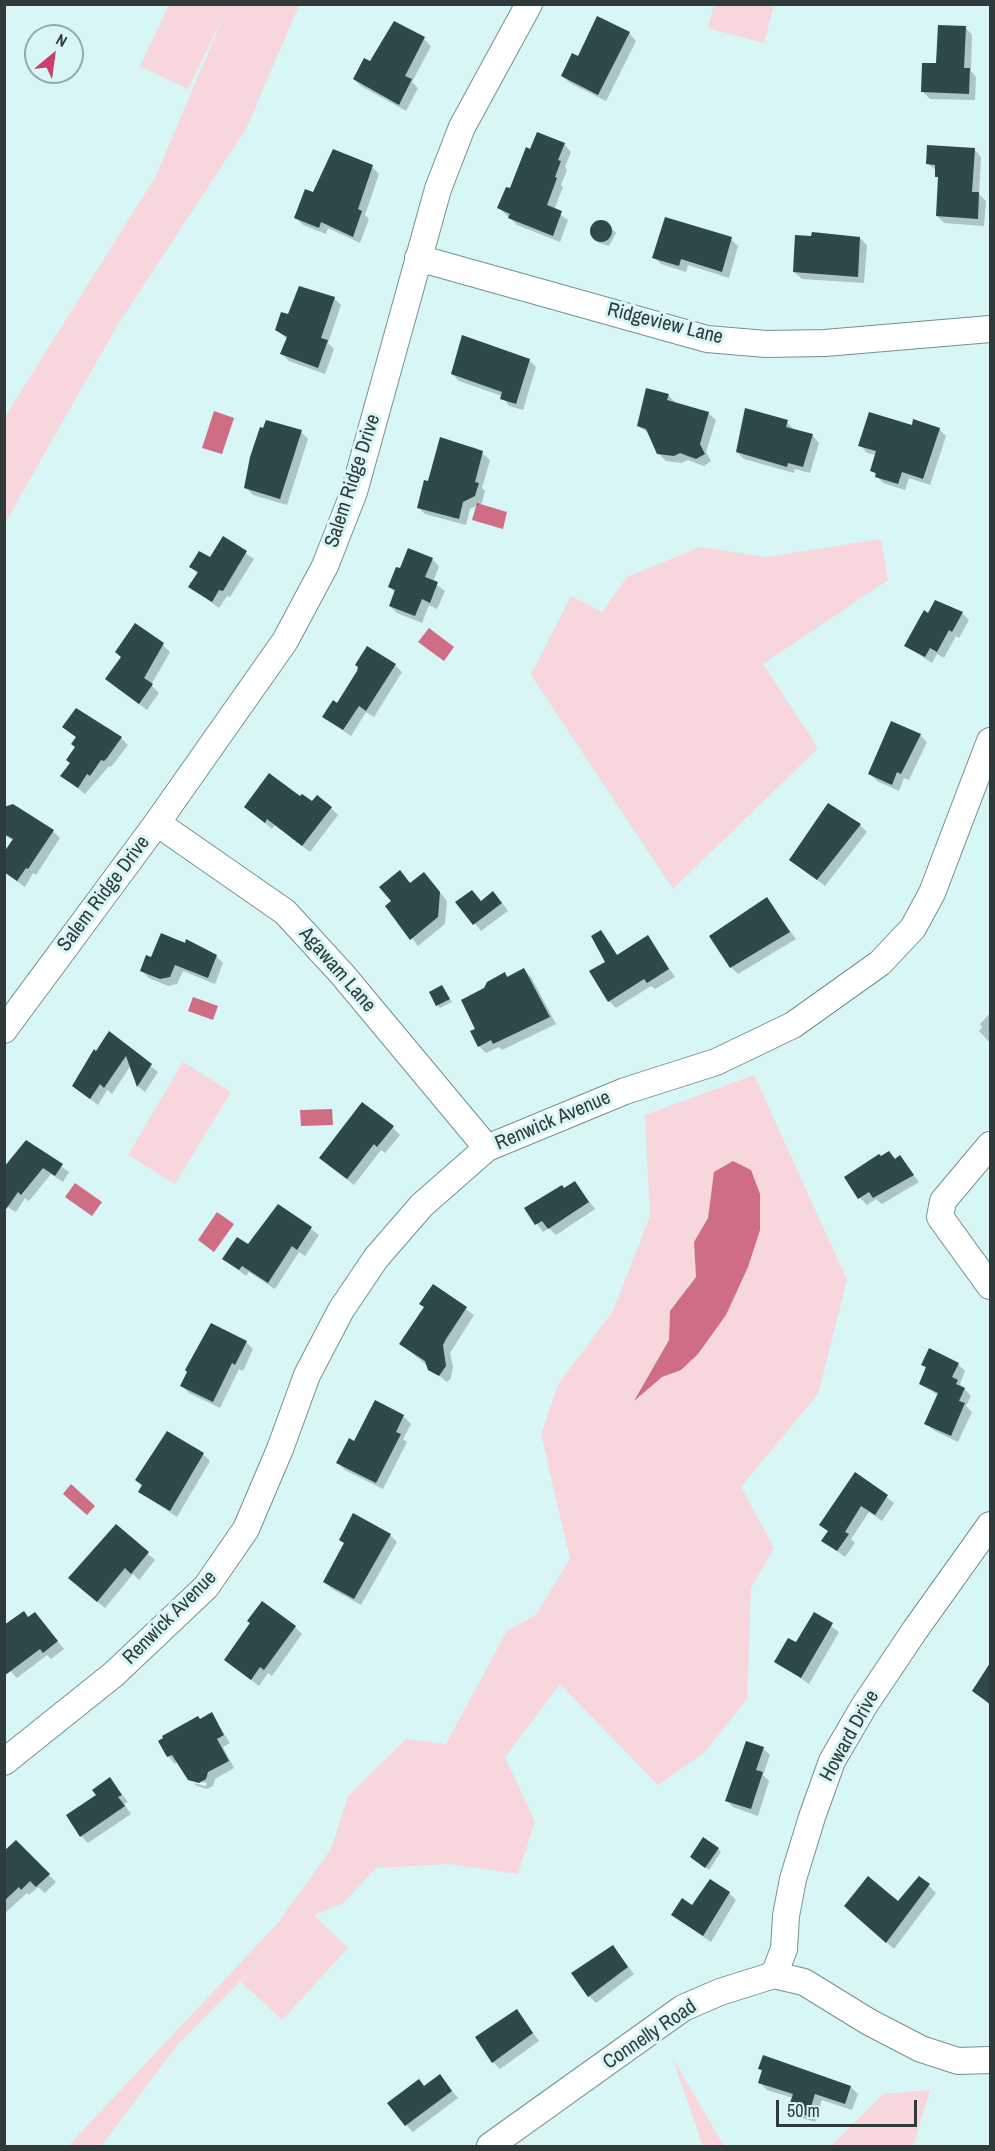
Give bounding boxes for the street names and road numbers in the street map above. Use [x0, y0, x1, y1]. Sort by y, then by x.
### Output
street label: Ridgeview Lane [605, 298, 725, 350]
street label: Salem Ridge Drive [320, 411, 386, 551]
street label: Salem Ridge Drive [53, 831, 155, 957]
street label: Agawam Lane [294, 923, 380, 1017]
street label: Renwick Avenue [492, 1086, 614, 1156]
street label: Renwick Avenue [118, 1566, 222, 1670]
street label: Howard Drive [815, 1686, 885, 1786]
street label: Connelly Road [599, 1995, 701, 2075]

